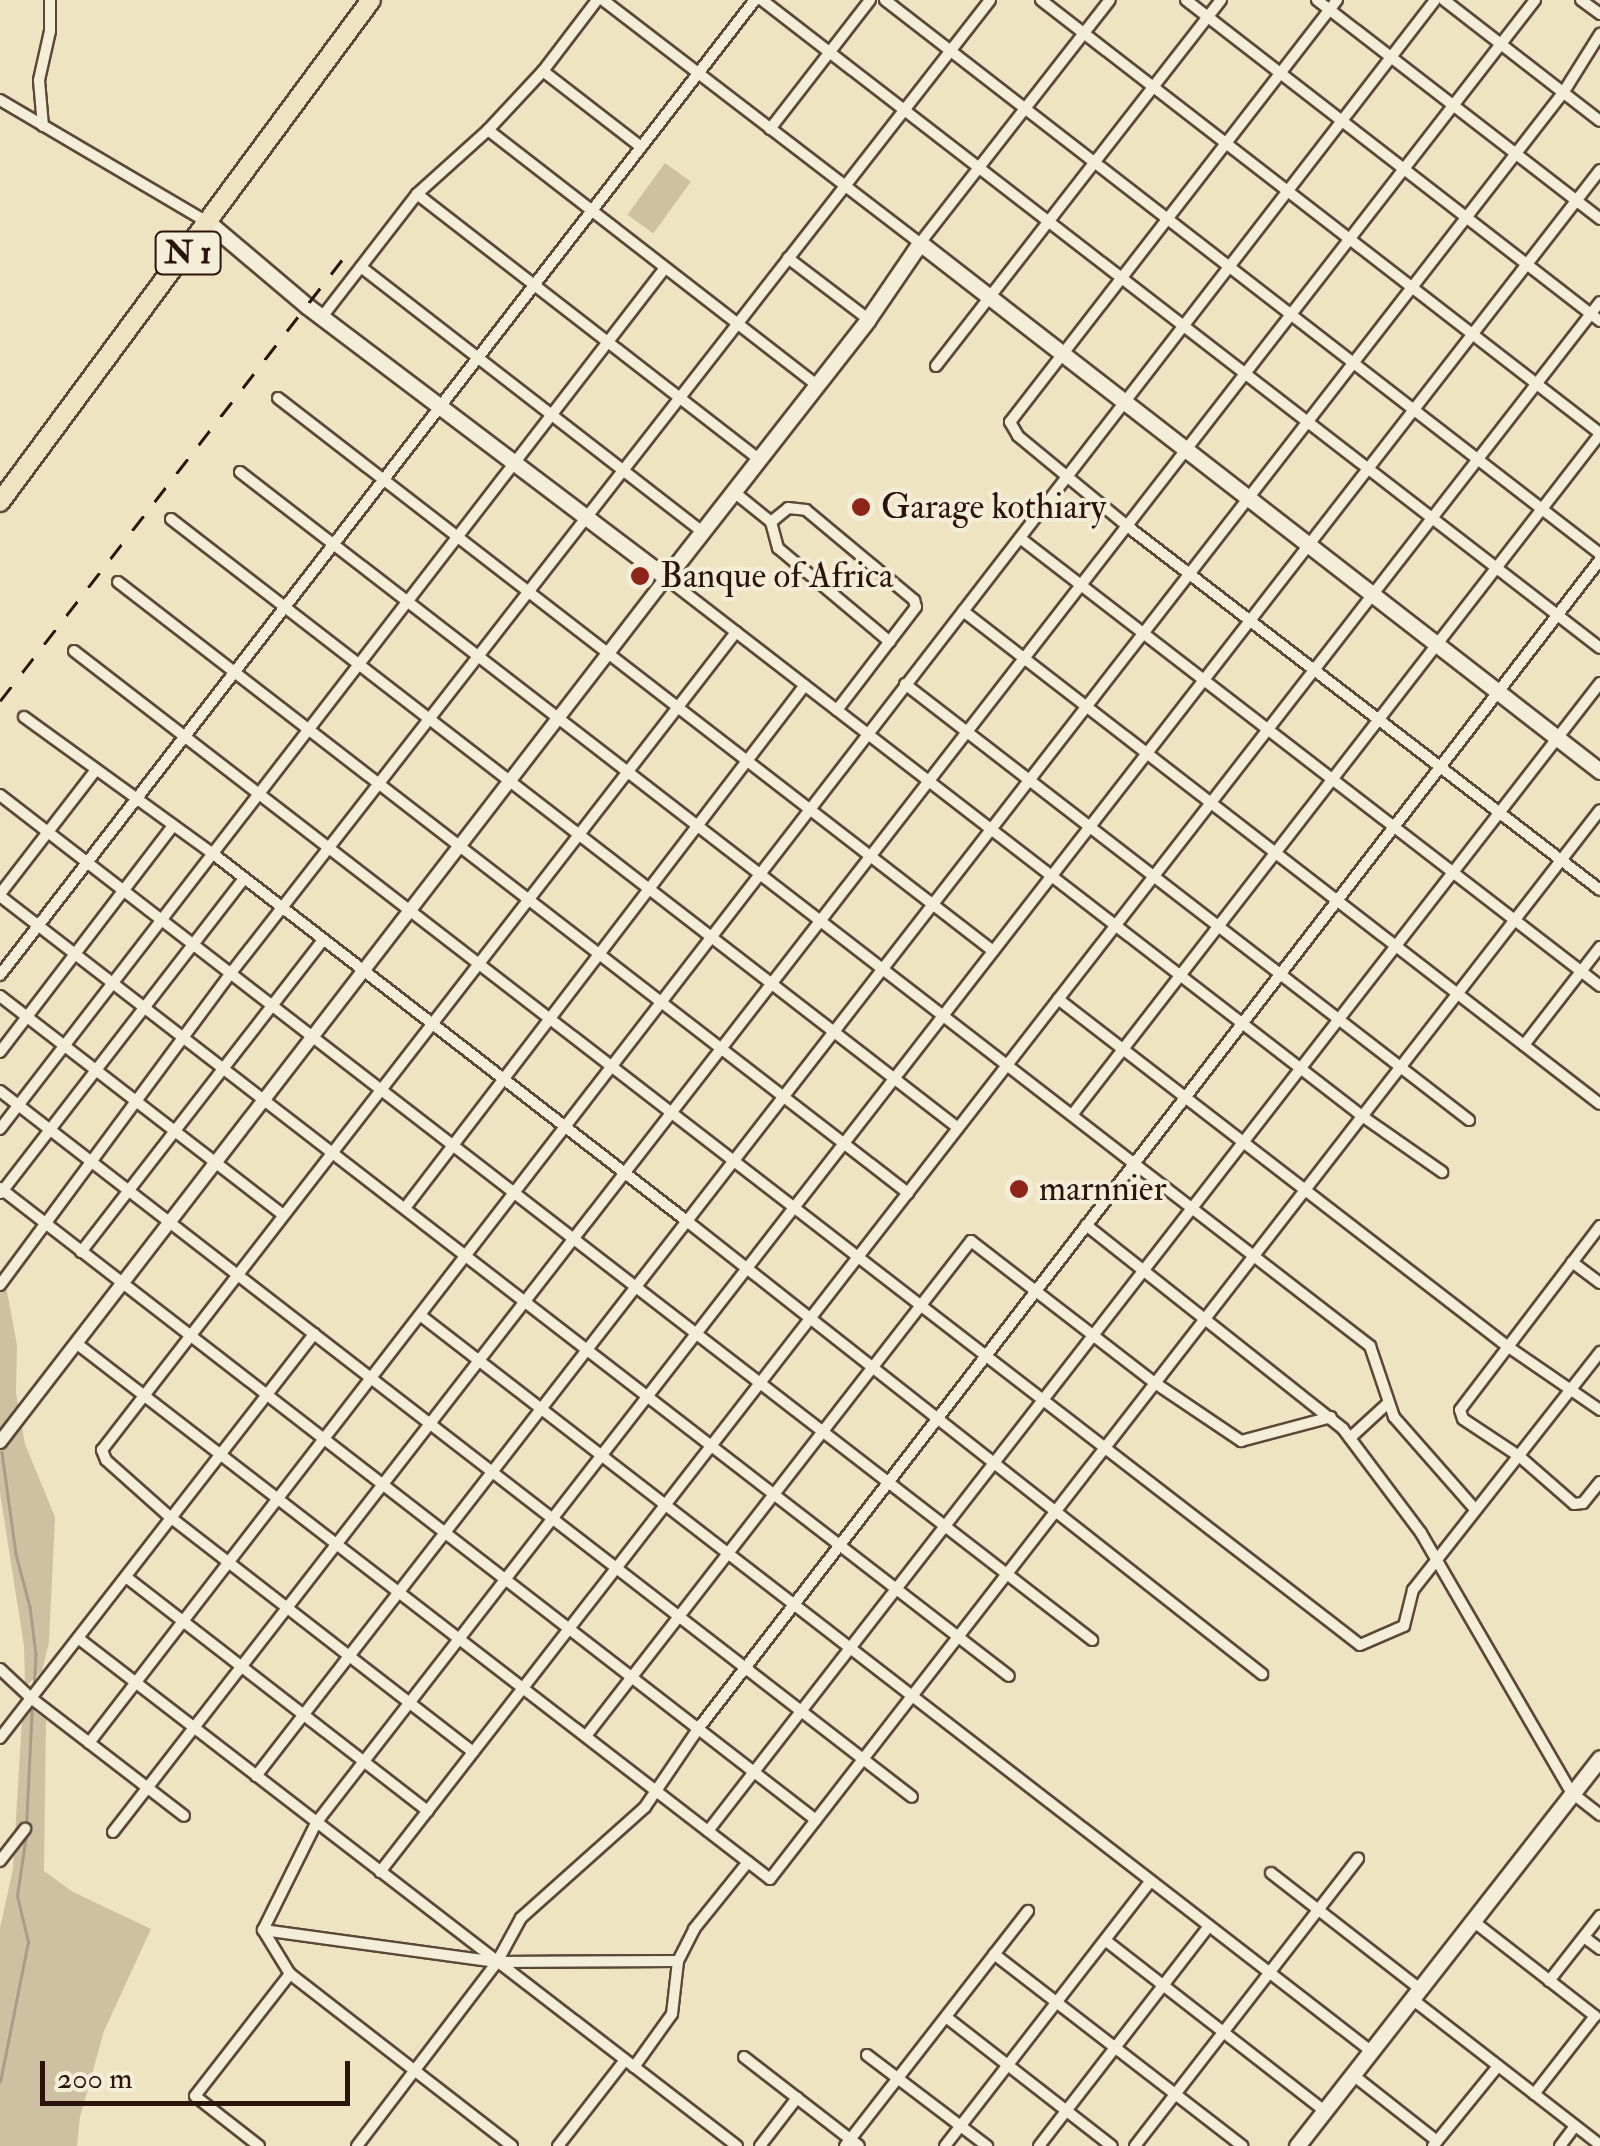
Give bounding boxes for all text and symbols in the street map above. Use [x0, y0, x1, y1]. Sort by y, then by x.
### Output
road number: N 1 [153, 226, 223, 280]
place label: Garage kothiary [881, 486, 1106, 528]
marker: Garage kothiary [850, 496, 872, 518]
place label: Banque of Africa [660, 555, 893, 597]
marker: Banque of Africa [629, 565, 651, 587]
place label: marnnier [1039, 1168, 1167, 1210]
marker: marnnier [1008, 1178, 1030, 1200]
scale bar [45, 2041, 355, 2103]
text: 200 m [57, 2060, 133, 2097]

